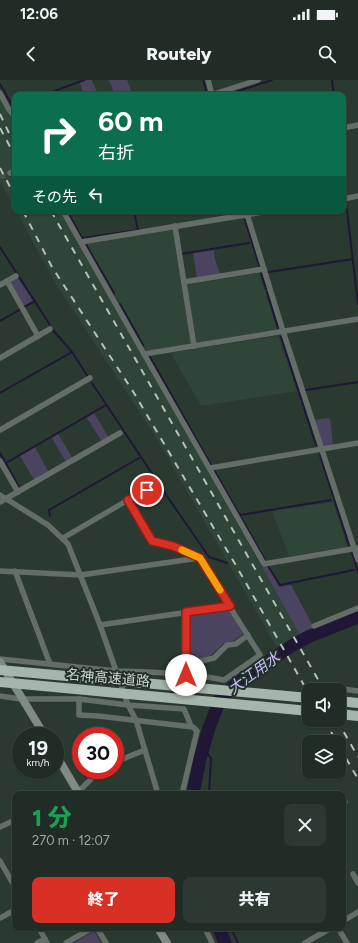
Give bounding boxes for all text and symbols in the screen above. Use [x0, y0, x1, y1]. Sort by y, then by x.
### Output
text: 12:06 [20, 5, 58, 23]
icon: back [20, 43, 42, 65]
text: Routely [146, 43, 212, 65]
icon: search [316, 43, 338, 65]
text: 60 m [98, 104, 163, 138]
icon: right [32, 108, 84, 160]
text: 右折 [98, 142, 134, 164]
icon: left [85, 184, 107, 206]
text: その先 [32, 188, 77, 206]
pin [130, 473, 164, 507]
icon: arrive [136, 479, 158, 501]
water label: 大江用水 [224, 647, 285, 698]
position arrow [165, 654, 207, 696]
street label: 名神高速道路 [65, 666, 151, 690]
map controls [302, 683, 346, 779]
button: sound [302, 683, 346, 727]
speed limit sign: 30 [72, 727, 124, 779]
button: layers [302, 735, 346, 779]
text: 19 [28, 736, 48, 760]
text: km/h [27, 756, 49, 769]
text: 1 分 [32, 803, 72, 832]
button: close [284, 804, 326, 846]
text: 270 m · 12:07 [32, 833, 110, 848]
button: 終了 [32, 877, 175, 923]
button: 共有 [183, 877, 326, 923]

